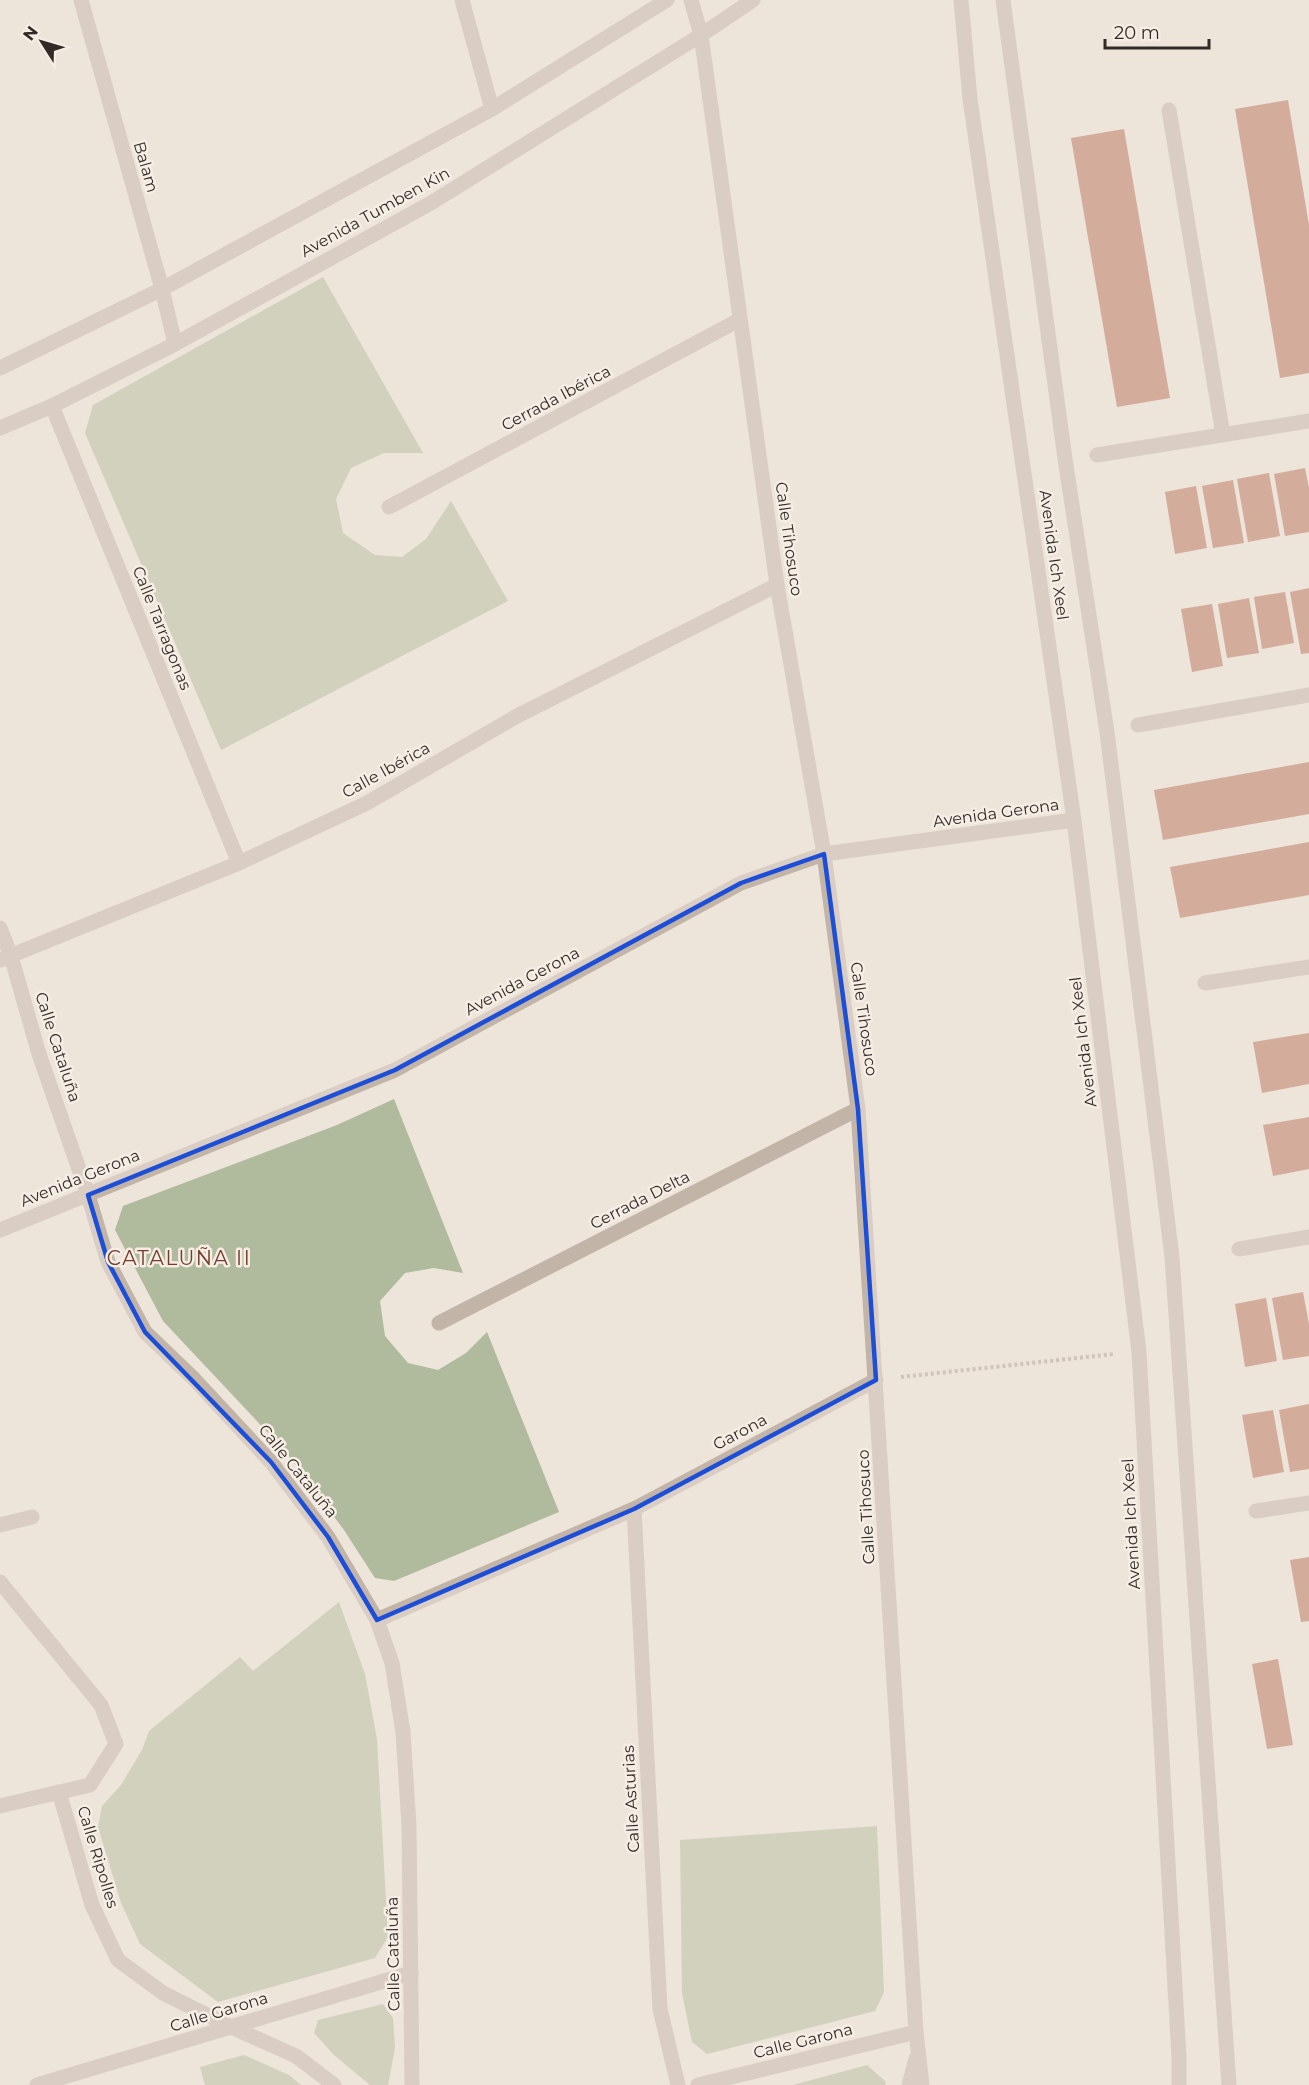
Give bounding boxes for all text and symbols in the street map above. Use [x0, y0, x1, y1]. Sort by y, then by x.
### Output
north arrow [12, 12, 72, 72]
scale bar [1105, 12, 1208, 50]
text: N [19, 22, 42, 44]
text: 20 m [1114, 22, 1160, 44]
street label: Balam [130, 139, 162, 195]
street label: Avenida Tumben Kin [297, 163, 453, 261]
street label: Cerrada Ibérica [498, 361, 614, 435]
street label: Calle Tihosuco [772, 481, 806, 597]
street label: Avenida Ich Xeel [1035, 489, 1073, 621]
street label: Calle Tarragonas [128, 563, 196, 693]
street label: Calle Ibérica [339, 738, 433, 802]
street label: Avenida Gerona [932, 795, 1060, 831]
street label: Avenida Gerona [461, 943, 583, 1019]
street label: Calle Tihosuco [847, 961, 881, 1077]
street label: Avenida Ich Xeel [1066, 976, 1100, 1108]
street label: Calle Cataluña [31, 990, 85, 1104]
street label: Avenida Gerona [17, 1145, 143, 1211]
street label: Cerrada Delta [587, 1167, 693, 1233]
district label: CATALUÑA II [107, 1246, 251, 1270]
street label: Garona [710, 1410, 770, 1454]
street label: Calle Cataluña [255, 1420, 341, 1522]
street label: Calle Tihosuco [854, 1449, 878, 1565]
street label: Avenida Ich Xeel [1118, 1458, 1144, 1590]
street label: Calle Asturias [619, 1745, 643, 1853]
street label: Calle Ripolles [73, 1804, 123, 1911]
street label: Calle Cataluña [383, 1896, 403, 2012]
street label: Calle Garona [168, 1988, 270, 2036]
street label: Calle Garona [751, 2020, 855, 2062]

